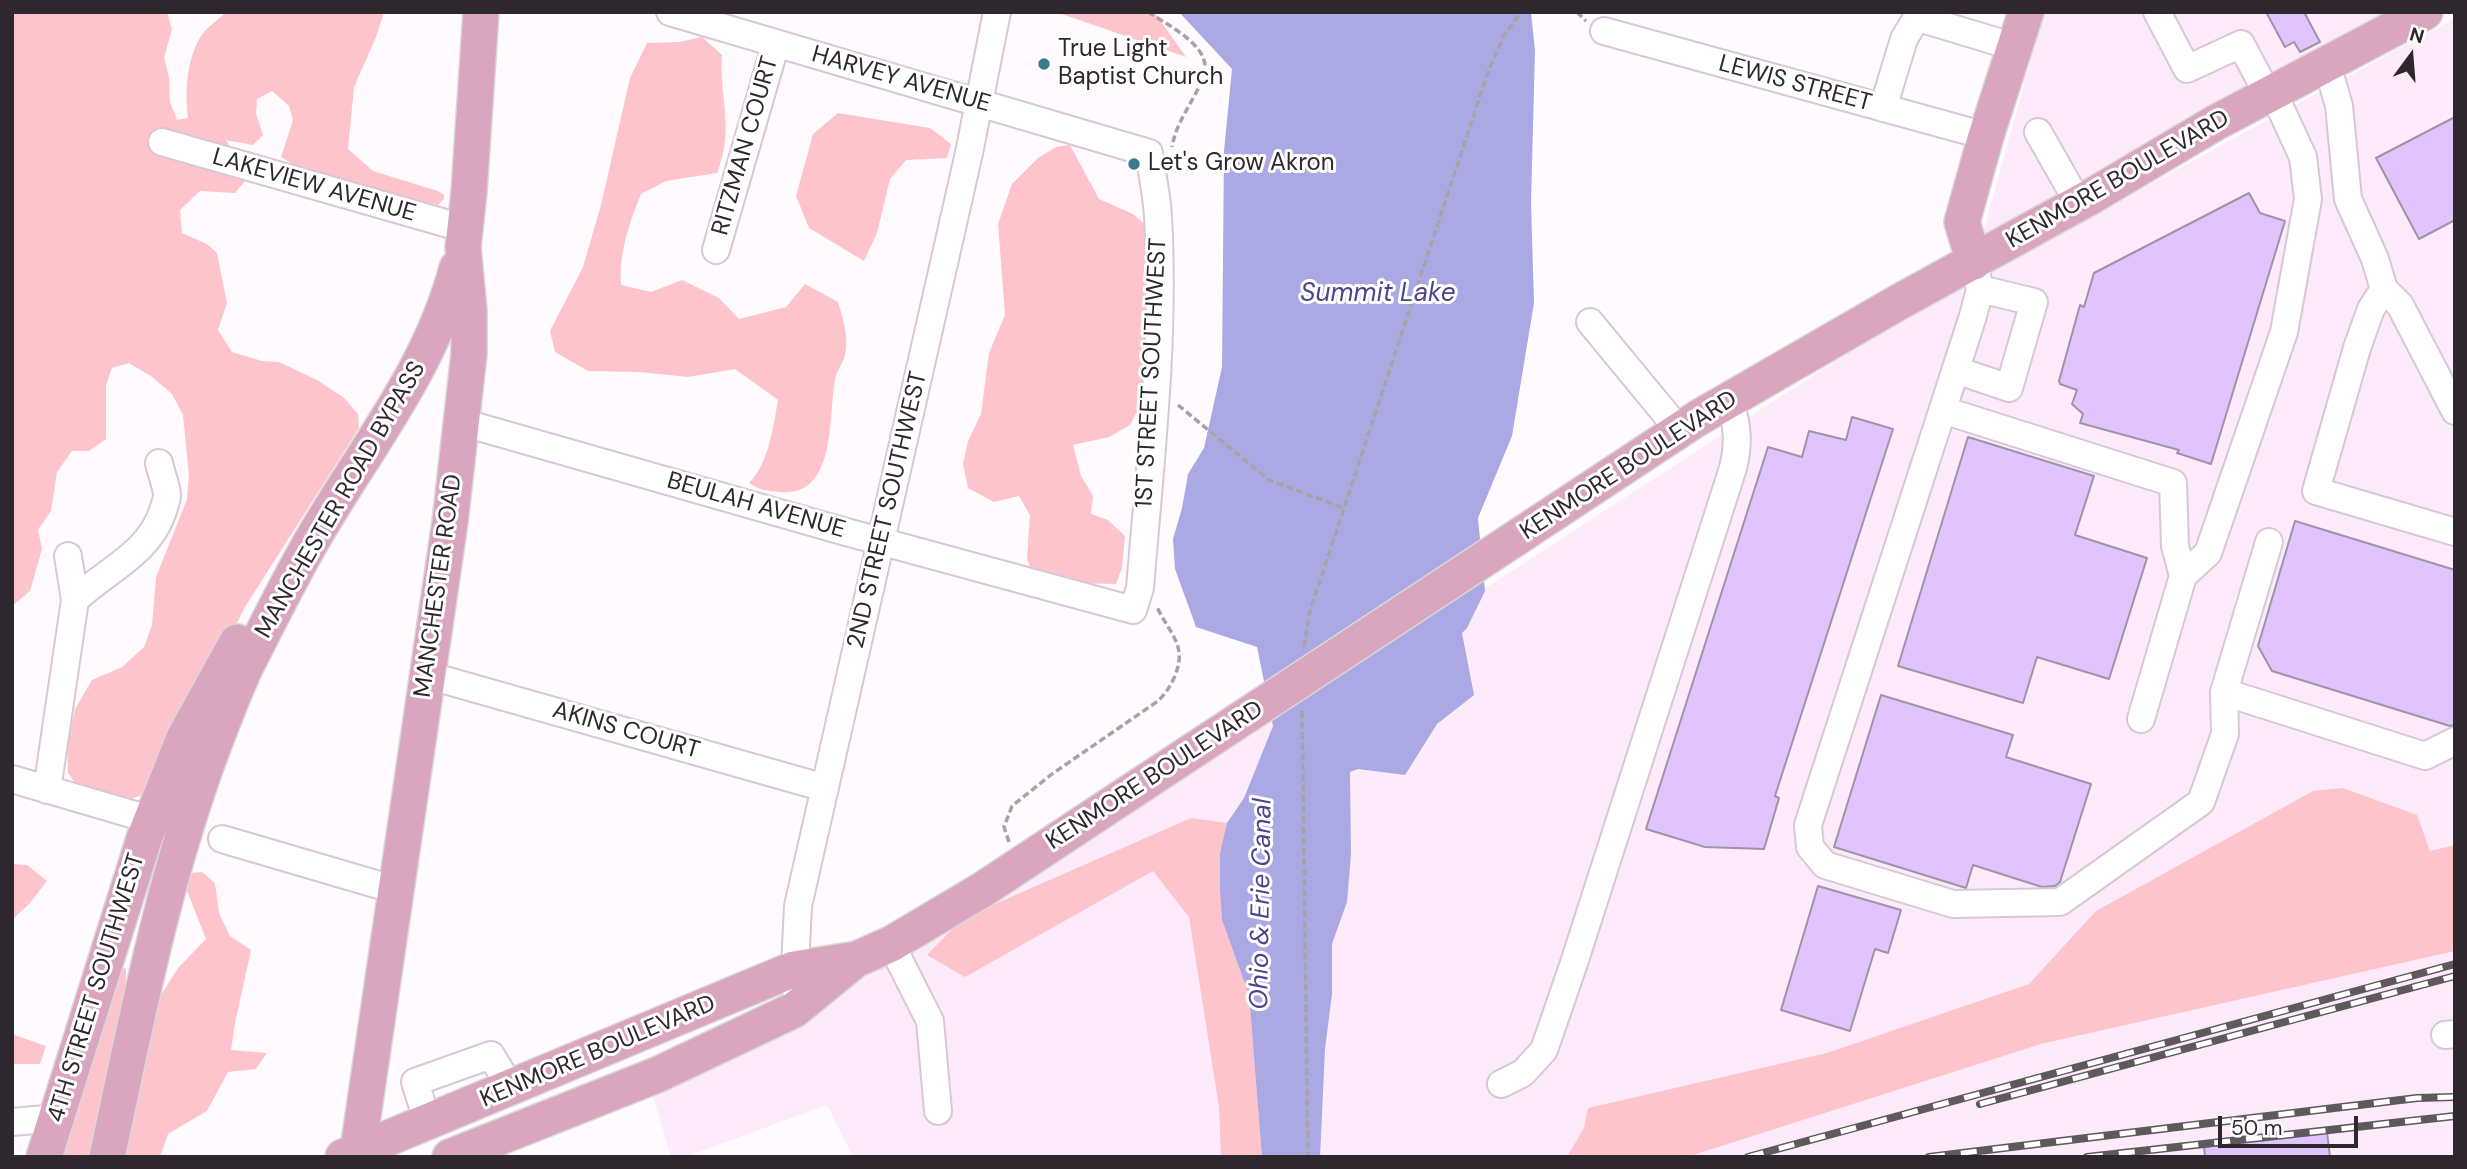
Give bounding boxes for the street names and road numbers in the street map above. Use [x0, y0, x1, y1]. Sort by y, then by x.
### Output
street label: HARVEY AVENUE [808, 41, 994, 119]
street label: LEWIS STREET [1715, 50, 1875, 118]
street label: RITZMAN COURT [707, 53, 785, 239]
street label: KENMORE BOULEVARD [2001, 104, 2235, 256]
street label: LAKEVIEW AVENUE [209, 143, 419, 229]
street label: 1ST STREET SOUTHWEST [1131, 237, 1173, 509]
street label: MANCHESTER ROAD BYPASS [250, 357, 432, 643]
street label: 2ND STREET SOUTHWEST [842, 369, 934, 651]
street label: KENMORE BOULEVARD [1515, 385, 1743, 547]
street label: BEULAH AVENUE [664, 467, 848, 545]
street label: MANCHESTER ROAD [409, 473, 469, 699]
street label: KENMORE BOULEVARD [1041, 695, 1269, 857]
street label: AKINS COURT [549, 696, 703, 766]
street label: 4TH STREET SOUTHWEST [42, 850, 152, 1126]
street label: KENMORE BOULEVARD [476, 989, 720, 1115]

